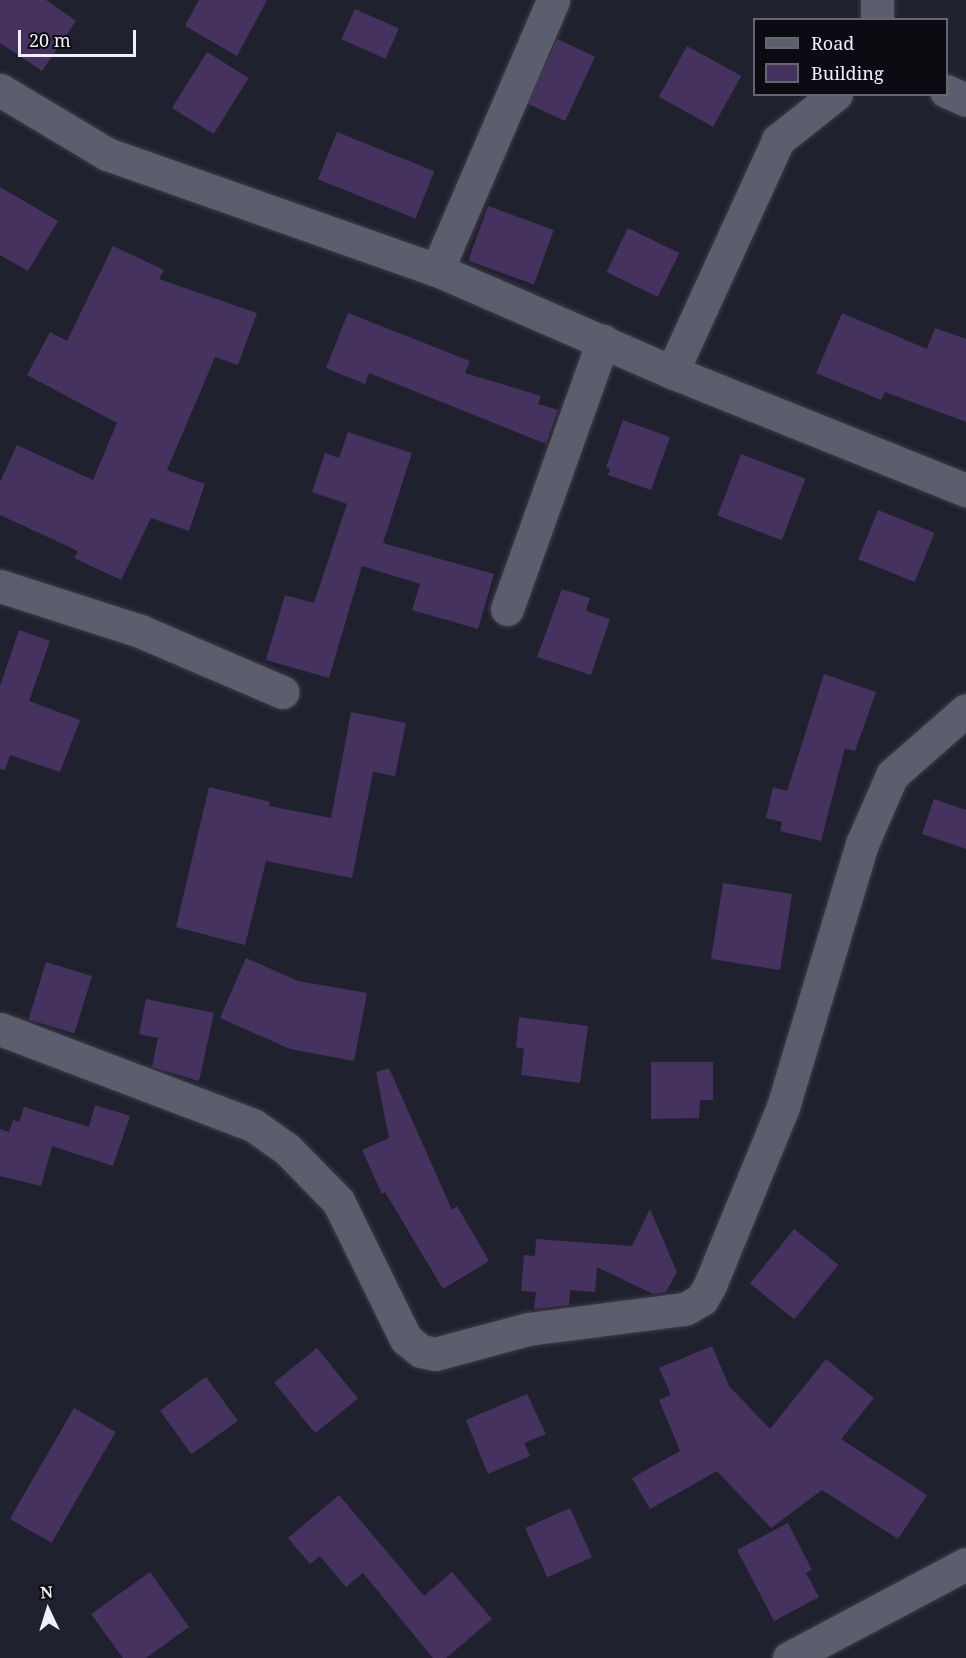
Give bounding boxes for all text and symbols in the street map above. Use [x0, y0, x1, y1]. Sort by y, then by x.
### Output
scale bar [21, 18, 140, 56]
legend [753, 18, 948, 96]
text: 20 m [29, 28, 71, 52]
text: Road [811, 31, 854, 55]
text: Building [811, 61, 884, 85]
north arrow [18, 1580, 78, 1640]
text: N [40, 1581, 54, 1603]

